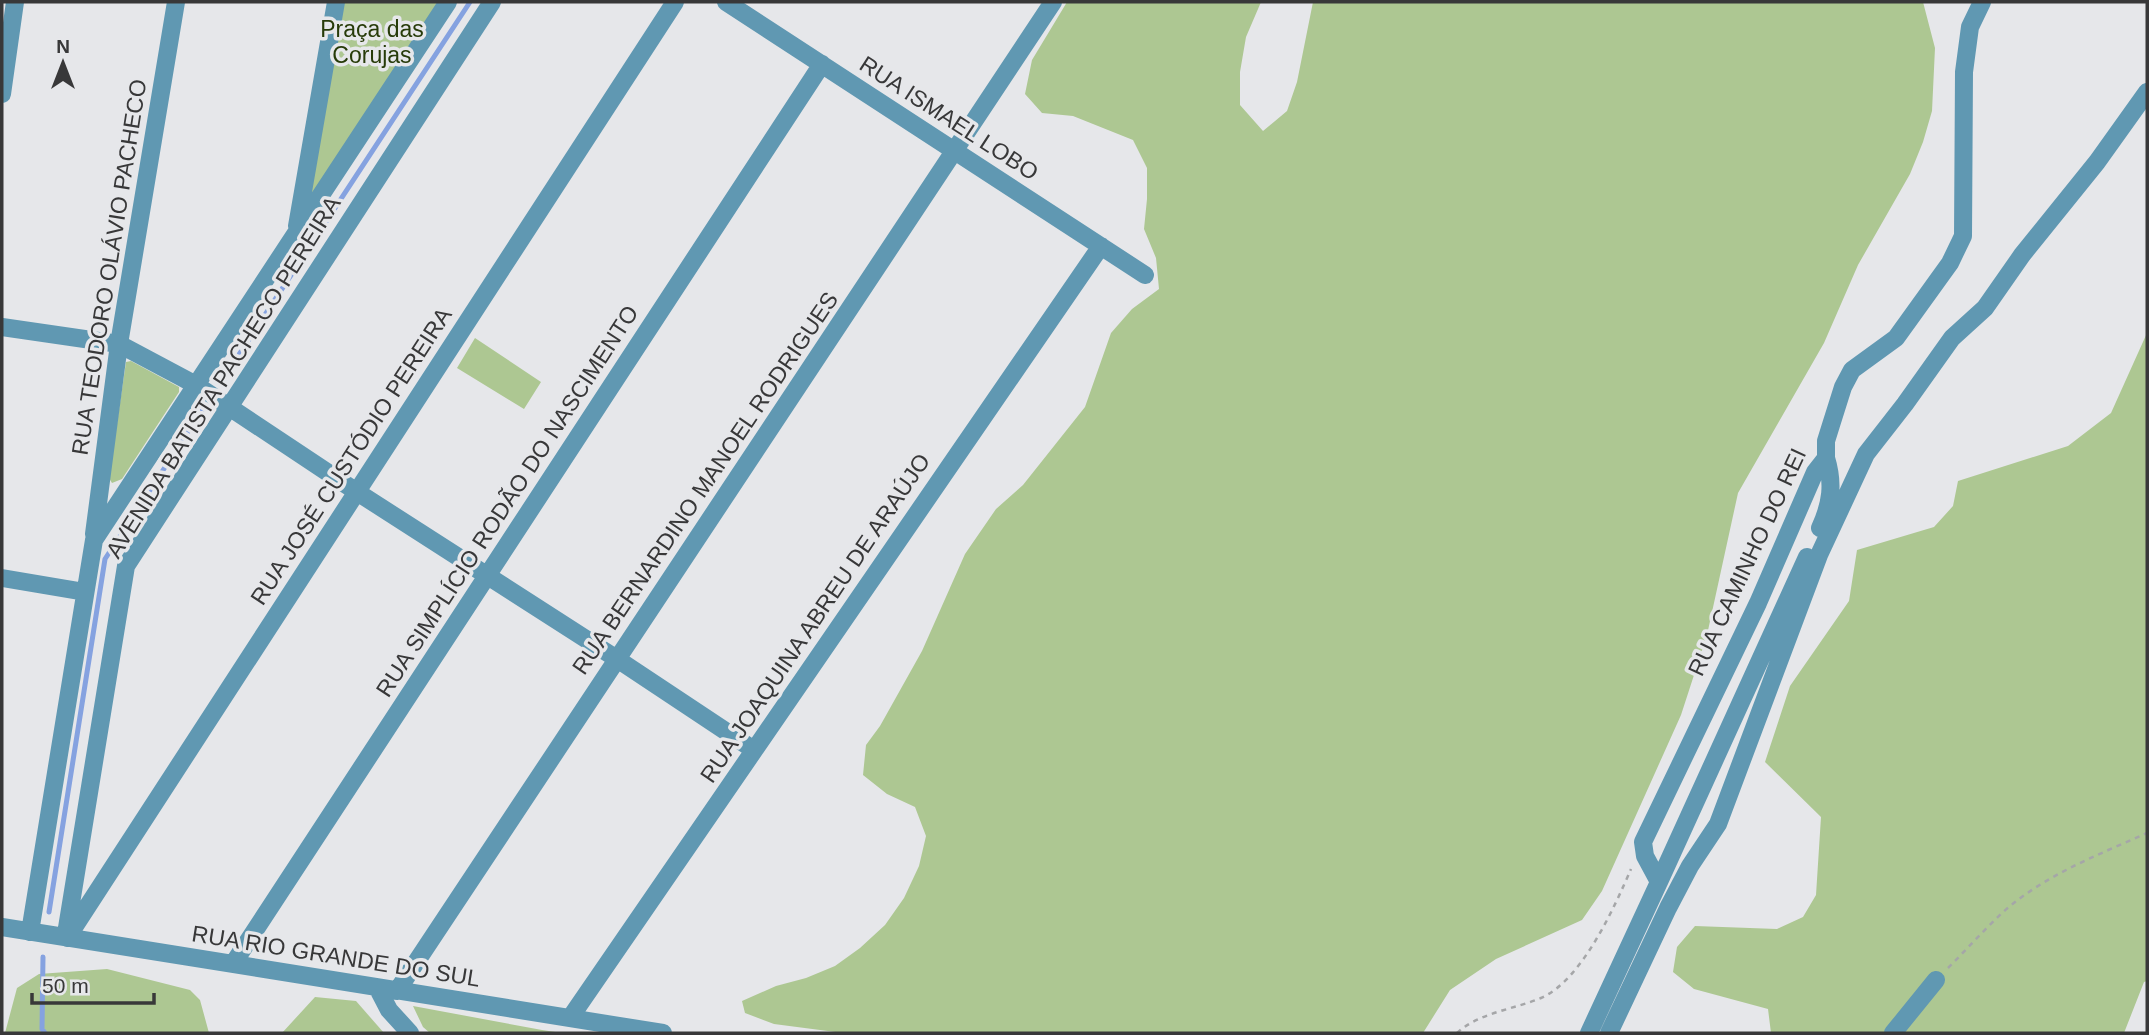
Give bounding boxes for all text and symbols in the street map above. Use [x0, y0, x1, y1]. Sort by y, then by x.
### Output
park label: Praça das Corujas [320, 16, 424, 68]
north arrow [28, 28, 98, 98]
text: N [56, 36, 70, 57]
street label: RUA ISMAEL LOBO [855, 51, 1043, 185]
street label: RUA TEODORO OLÁVIO PACHECO [66, 77, 152, 457]
street label: AVENIDA BATISTA PACHECO PEREIRA [100, 191, 346, 563]
street label: RUA BERNARDINO MANOEL RODRIGUES [567, 287, 843, 679]
street label: RUA SIMPLÍCIO RODÃO DO NASCIMENTO [371, 301, 643, 701]
street label: RUA JOSÉ CUSTÓDIO PEREIRA [245, 302, 457, 609]
street label: RUA CAMINHO DO REI [1683, 444, 1811, 680]
street label: RUA JOAQUINA ABREU DE ARAÚJO [695, 449, 935, 787]
street label: RUA RIO GRANDE DO SUL [190, 920, 482, 992]
scale bar [32, 962, 154, 1006]
text: 50 m [42, 974, 89, 997]

